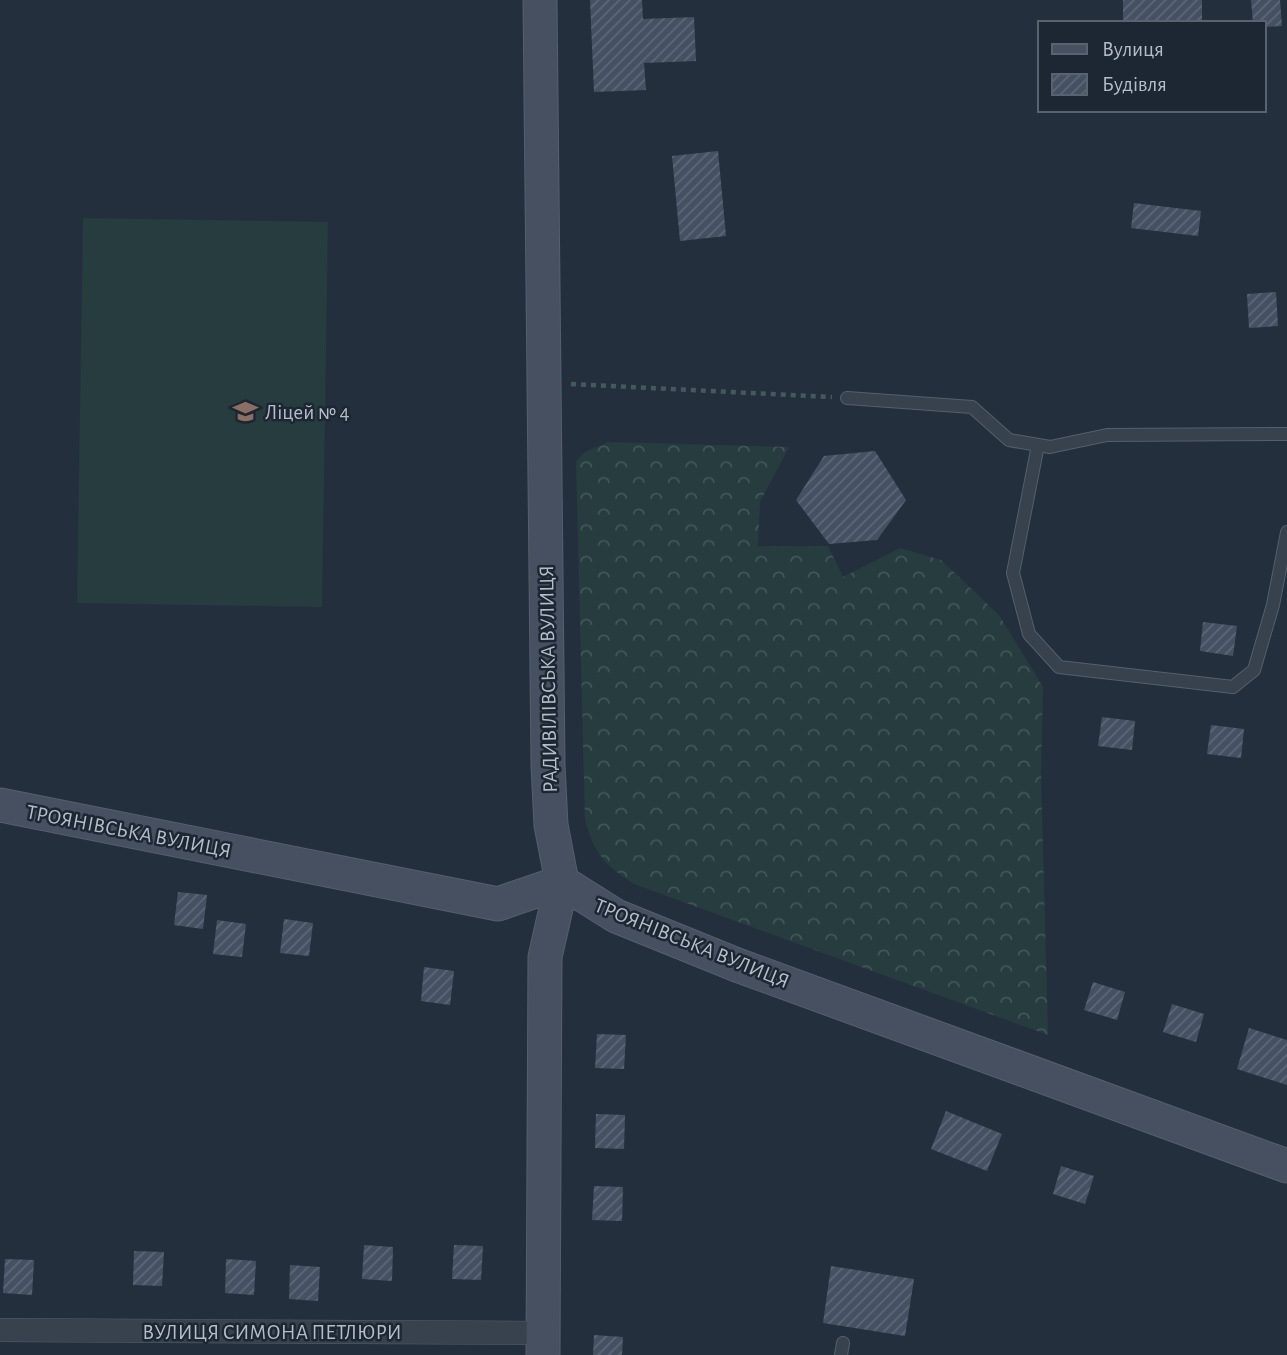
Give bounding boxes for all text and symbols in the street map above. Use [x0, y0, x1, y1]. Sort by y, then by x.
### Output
legend [1038, 21, 1266, 112]
text: Вулиця [1102, 39, 1164, 60]
text: Будівля [1102, 74, 1167, 95]
school or university icon: Ліцей № 4 [231, 398, 259, 426]
place label: Ліцей № 4 [265, 402, 350, 423]
street label: РАДИВІЛІВСЬКА ВУЛИЦЯ [536, 565, 561, 793]
street label: ТРОЯНІВСЬКА ВУЛИЦЯ [25, 801, 233, 862]
street label: ТРОЯНІВСЬКА ВУЛИЦЯ [591, 895, 792, 992]
street label: ВУЛИЦЯ СИМОНА ПЕТЛЮРИ [142, 1322, 402, 1343]

